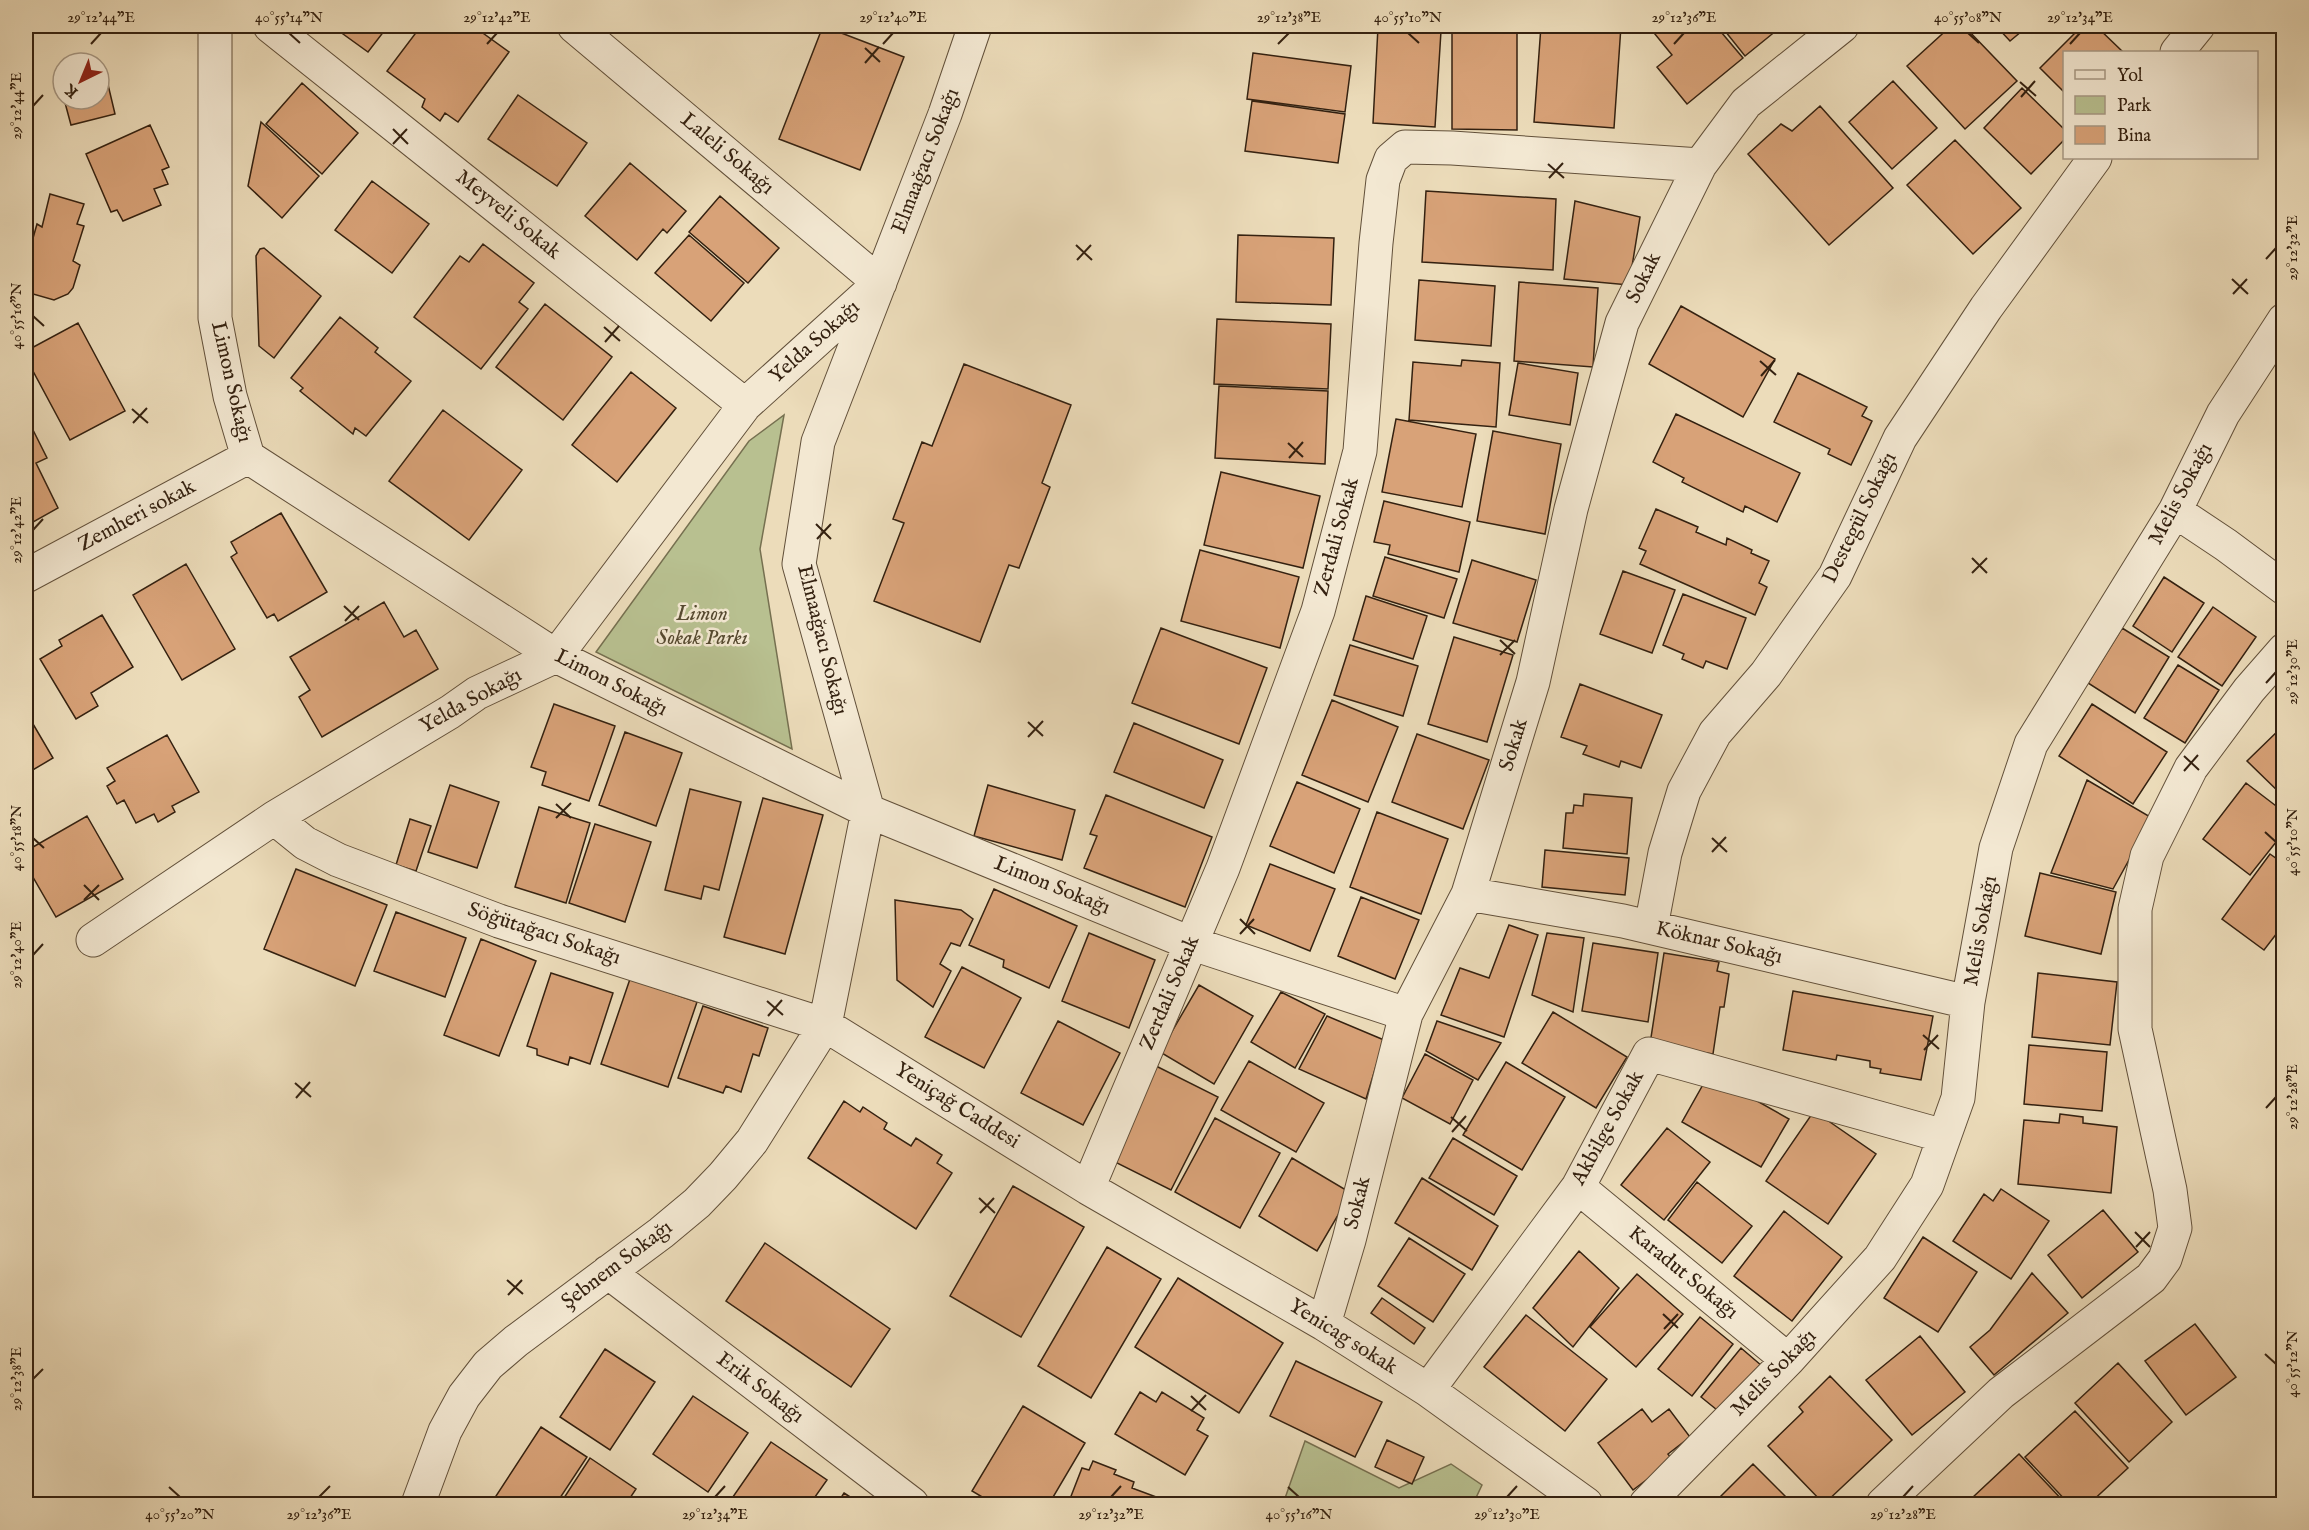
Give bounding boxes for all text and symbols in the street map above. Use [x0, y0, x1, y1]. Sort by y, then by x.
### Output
text: 29°12'44"E [67, 8, 135, 27]
text: 40°55'14"N [255, 8, 323, 27]
text: 29°12'42"E [463, 8, 531, 27]
text: 29°12'40"E [859, 8, 927, 27]
text: 29°12'38"E [1257, 8, 1321, 27]
text: 40°55'10"N [1374, 8, 1442, 27]
text: 29°12'36"E [1652, 8, 1716, 27]
text: 40°55'08"N [1934, 8, 2002, 27]
text: 29°12'34"E [2047, 8, 2113, 27]
north arrow [51, 51, 111, 111]
legend [2063, 51, 2258, 159]
text: Yol [2117, 65, 2143, 88]
text: 29°12'44"E [7, 72, 26, 140]
text: K [60, 78, 83, 102]
street label: Elmaağacı Sokağı [886, 84, 966, 238]
text: Park [2117, 95, 2152, 118]
street label: Laleli Sokağı [674, 107, 780, 201]
text: Bina [2117, 125, 2151, 148]
street label: Meyveli Sokak [450, 164, 567, 266]
text: 29°12'32"E [2283, 215, 2302, 281]
street label: Sokak [1620, 247, 1668, 308]
text: 40°55'16"N [7, 283, 26, 349]
street label: Yelda Sokağı [764, 294, 866, 390]
street label: Limon Sokağı [204, 319, 258, 445]
street label: Melis Sokağı [2143, 438, 2219, 550]
street label: Destegül Sokağı [1817, 448, 1903, 588]
street label: Zemheri sokak [74, 473, 201, 558]
street label: Zerdali Sokak [1308, 474, 1366, 599]
text: 29°12'42"E [7, 496, 26, 564]
street label: Elmaağacı Sokağı [790, 562, 854, 718]
park label: Limon Sokak Parkı [656, 601, 748, 652]
text: 29°12'30"E [2283, 639, 2302, 705]
street label: Limon Sokağı [550, 643, 672, 723]
street label: Yelda Sokağı [415, 662, 527, 740]
street label: Sokak [1493, 715, 1535, 775]
text: 40°55'18"N [7, 805, 26, 871]
text: 40°55'10"N [2283, 808, 2302, 876]
street label: Limon Sokağı [990, 850, 1114, 922]
street label: Melis Sokağı [1958, 874, 2004, 988]
street label: Söğütağacı Sokağı [464, 896, 624, 972]
street label: Köknar Sokağı [1653, 915, 1785, 971]
text: 29°12'40"E [7, 921, 26, 989]
street label: Zerdali Sokak [1134, 931, 1207, 1054]
street label: Yeniçağ Caddesi [889, 1057, 1025, 1155]
text: 29°12'28"E [2283, 1064, 2302, 1130]
street label: Akbilge Sokak [1565, 1065, 1651, 1191]
street label: Sokak [1338, 1173, 1378, 1232]
street label: Şebnem Sokağı [556, 1214, 678, 1316]
street label: Karadut Sokağı [1622, 1220, 1744, 1326]
street label: Yenicag sokak [1283, 1293, 1403, 1382]
street label: Melis Sokağı [1725, 1323, 1823, 1423]
text: 40°55'12"N [2283, 1330, 2302, 1398]
street label: Erik Sokağı [711, 1346, 809, 1430]
text: 29°12'38"E [7, 1347, 26, 1411]
text: 40°55'20"N [145, 1505, 215, 1524]
text: 29°12'36"E [287, 1505, 351, 1524]
text: 29°12'34"E [682, 1505, 748, 1524]
text: 29°12'32"E [1078, 1505, 1144, 1524]
text: 40°55'16"N [1266, 1505, 1332, 1524]
text: 29°12'30"E [1474, 1505, 1540, 1524]
text: 29°12'28"E [1870, 1505, 1936, 1524]

